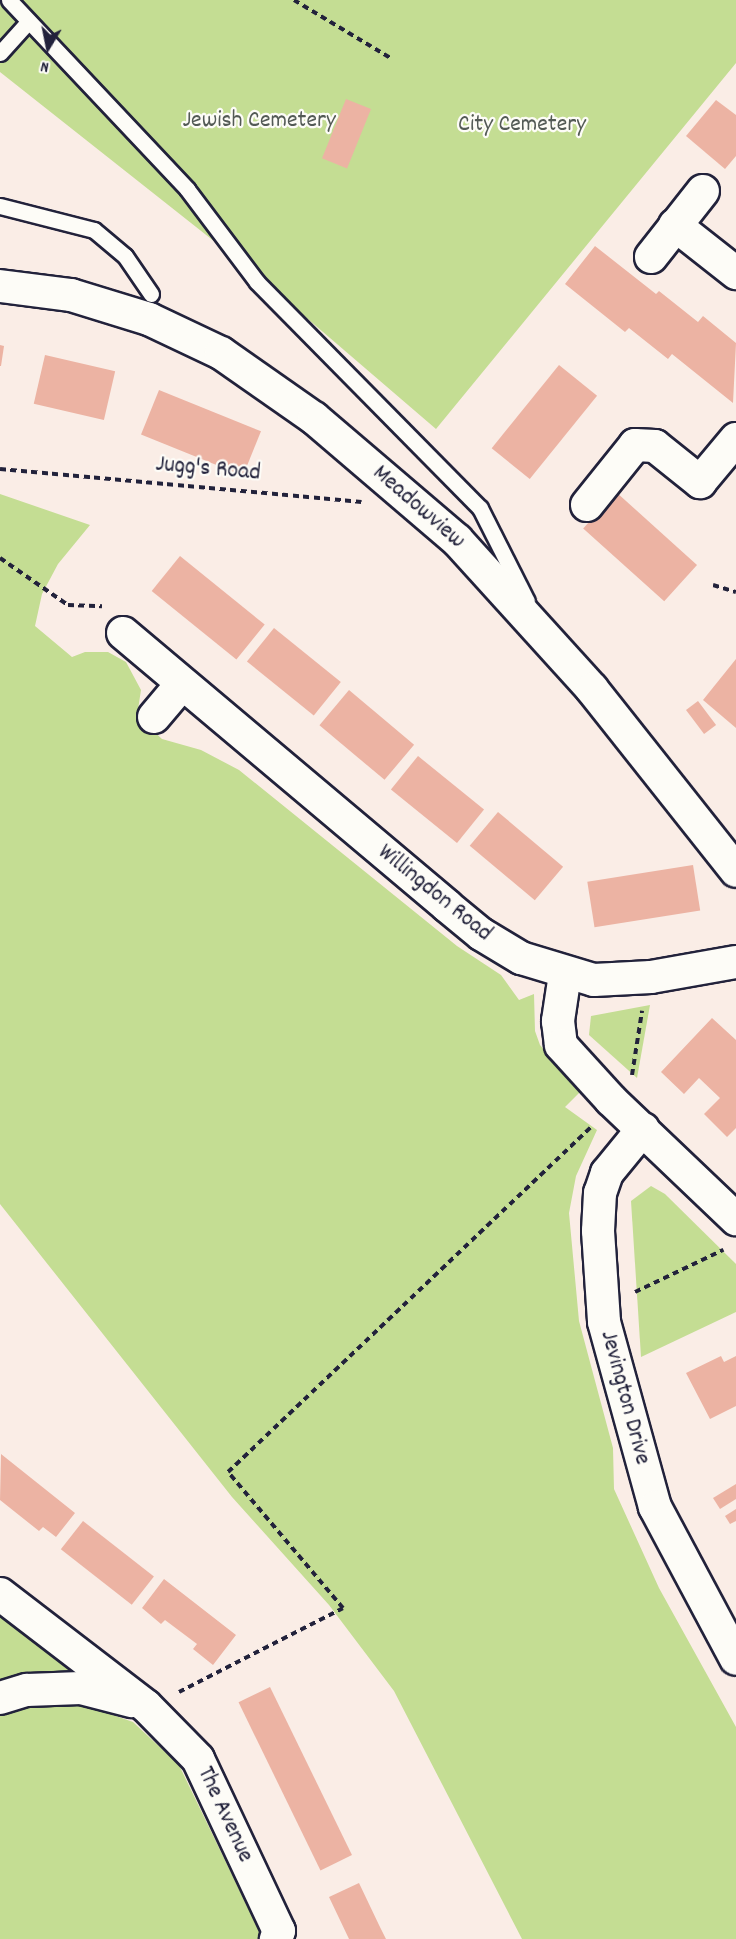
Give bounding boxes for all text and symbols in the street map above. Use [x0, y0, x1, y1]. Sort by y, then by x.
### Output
north arrow [18, 18, 78, 78]
text: N [39, 54, 51, 78]
park label: Jewish Cemetery [182, 108, 336, 136]
park label: City Cemetery [458, 112, 586, 140]
street label: Jugg's Road [154, 451, 262, 489]
street label: Meadowview [366, 460, 470, 556]
street label: Willingdon Road [371, 839, 497, 949]
street label: Jevington Drive [592, 1328, 656, 1468]
street label: The Avenue [189, 1763, 259, 1867]

